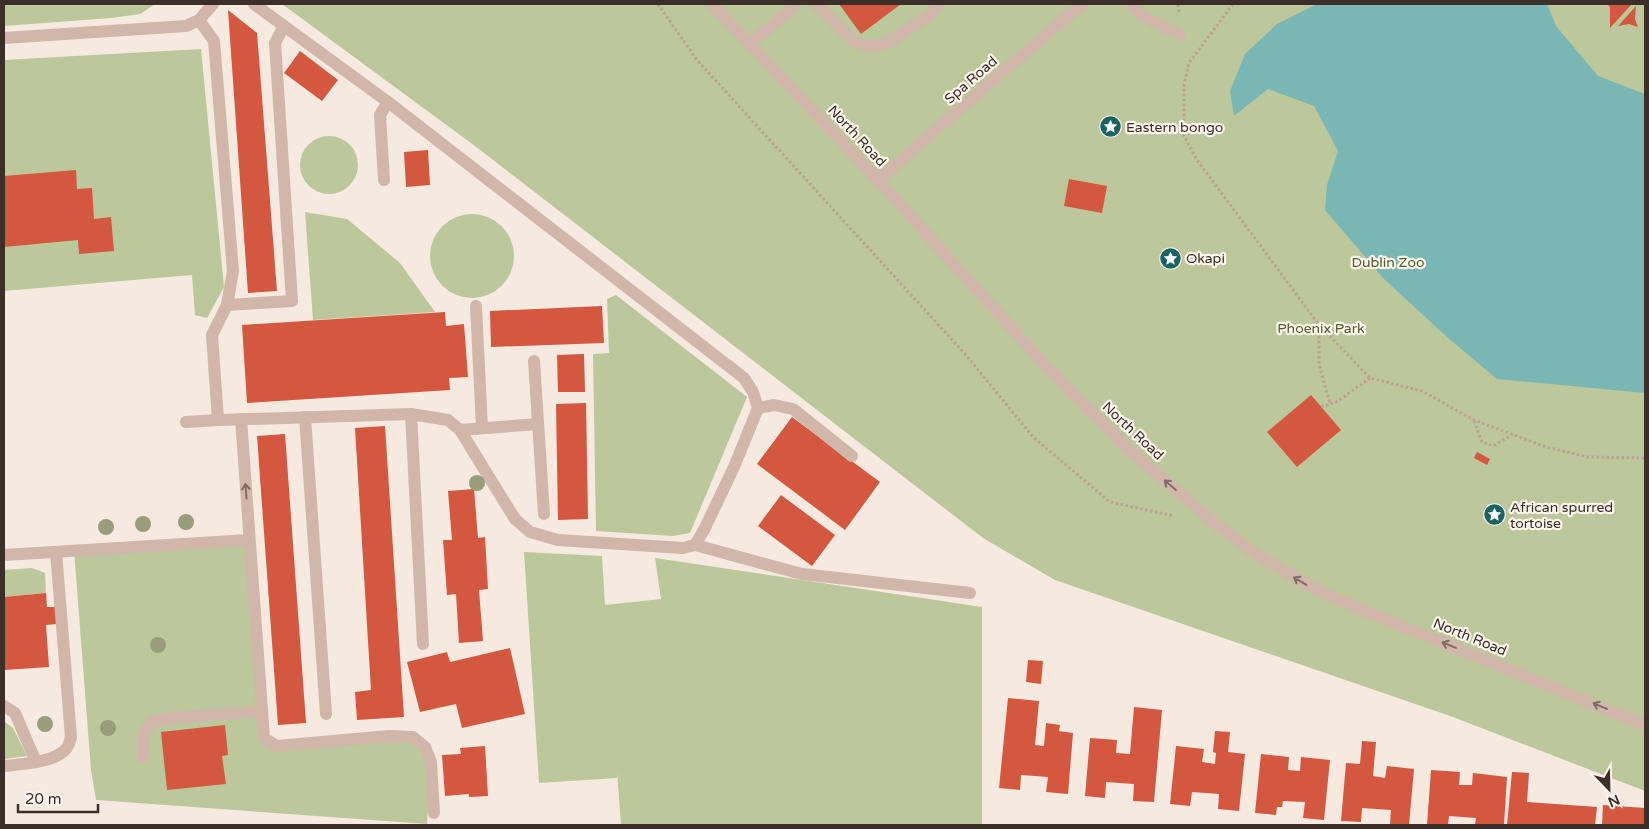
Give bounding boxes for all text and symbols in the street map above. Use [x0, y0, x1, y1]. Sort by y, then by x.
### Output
street label: Spa Road [941, 53, 1001, 107]
street label: North Road [824, 102, 890, 170]
place icon: Eastern bongo [1098, 115, 1122, 139]
place label: Eastern bongo [1126, 119, 1223, 136]
place icon: Okapi [1158, 246, 1182, 270]
place label: Okapi [1186, 250, 1225, 267]
park label: Dublin Zoo [1352, 254, 1424, 271]
park label: Phoenix Park [1277, 320, 1365, 337]
street label: North Road [1099, 398, 1167, 464]
one-way arrow [1164, 479, 1177, 490]
one-way arrow [241, 484, 251, 500]
place label: African spurred tortoise [1510, 499, 1613, 532]
place icon: African spurred tortoise [1482, 503, 1506, 527]
one-way arrow [1294, 576, 1308, 586]
street label: North Road [1431, 615, 1509, 659]
one-way arrow [1442, 640, 1457, 649]
one-way arrow [1593, 700, 1608, 710]
north arrow [1584, 764, 1634, 814]
scale bar [18, 782, 98, 814]
text: 20 m [25, 790, 62, 808]
text: N [1605, 790, 1622, 811]

